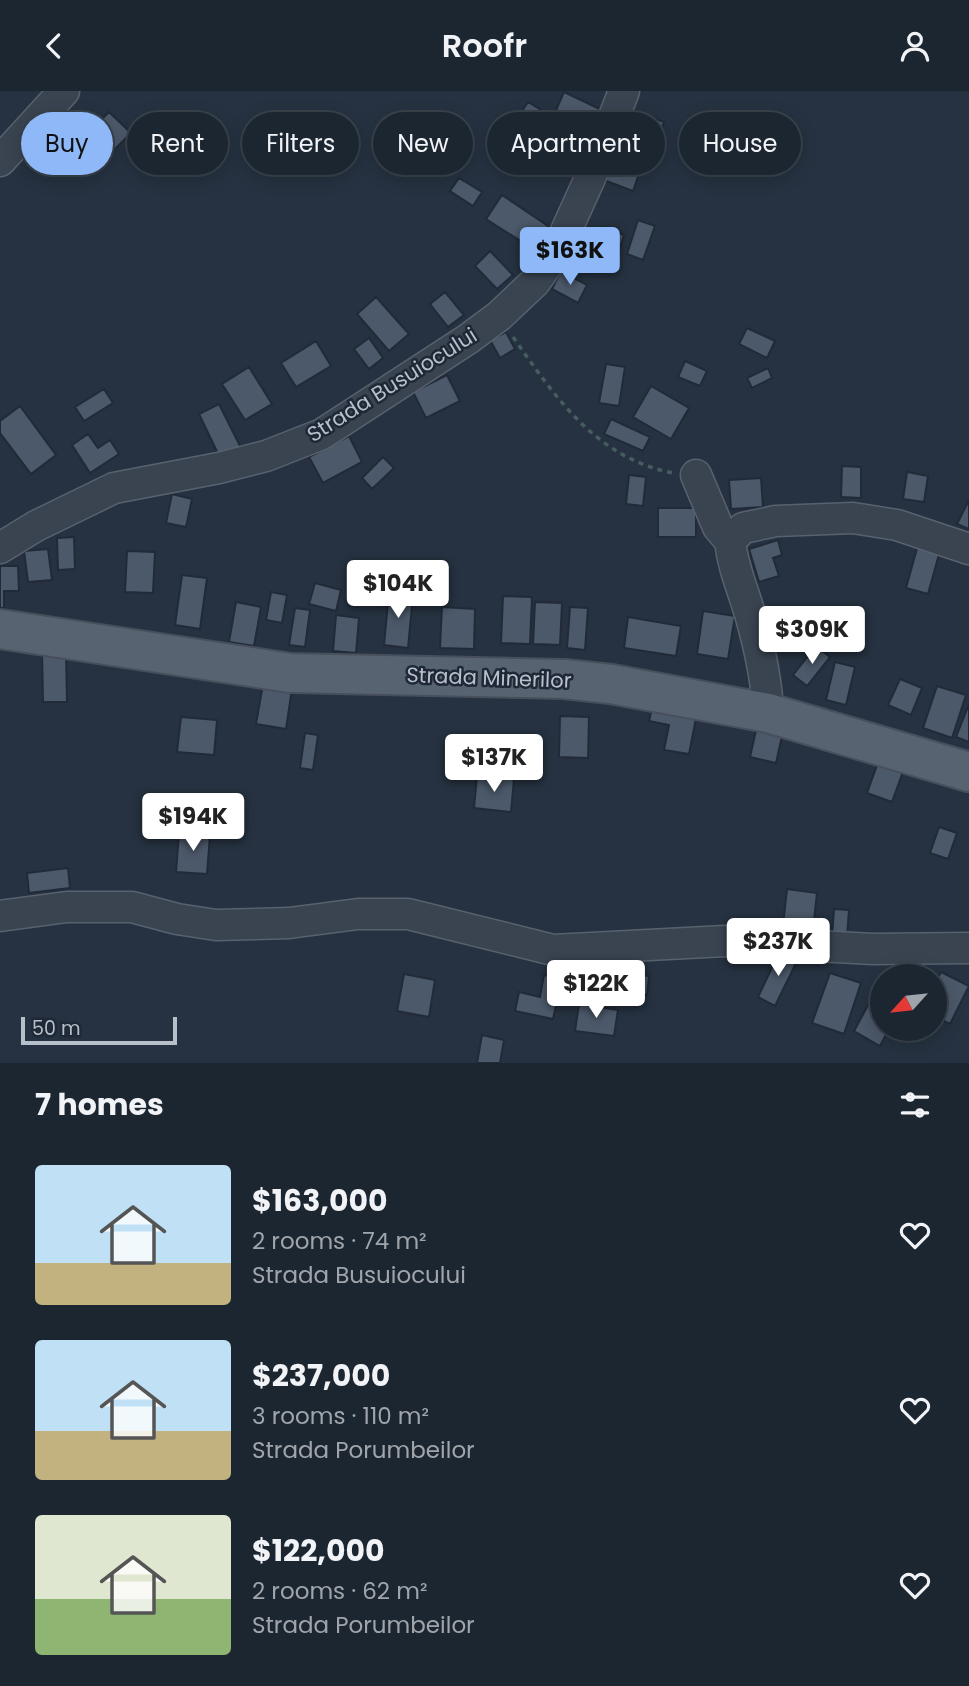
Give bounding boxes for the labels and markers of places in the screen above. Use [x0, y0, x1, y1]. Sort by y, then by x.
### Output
pin: $163K [521, 227, 619, 287]
pin: $104K [349, 561, 447, 620]
pin: $309K [763, 607, 861, 666]
pin: $137K [445, 735, 543, 794]
pin: $194K [144, 793, 242, 853]
pin: $237K [729, 919, 827, 978]
pin: $122K [547, 961, 645, 1020]

